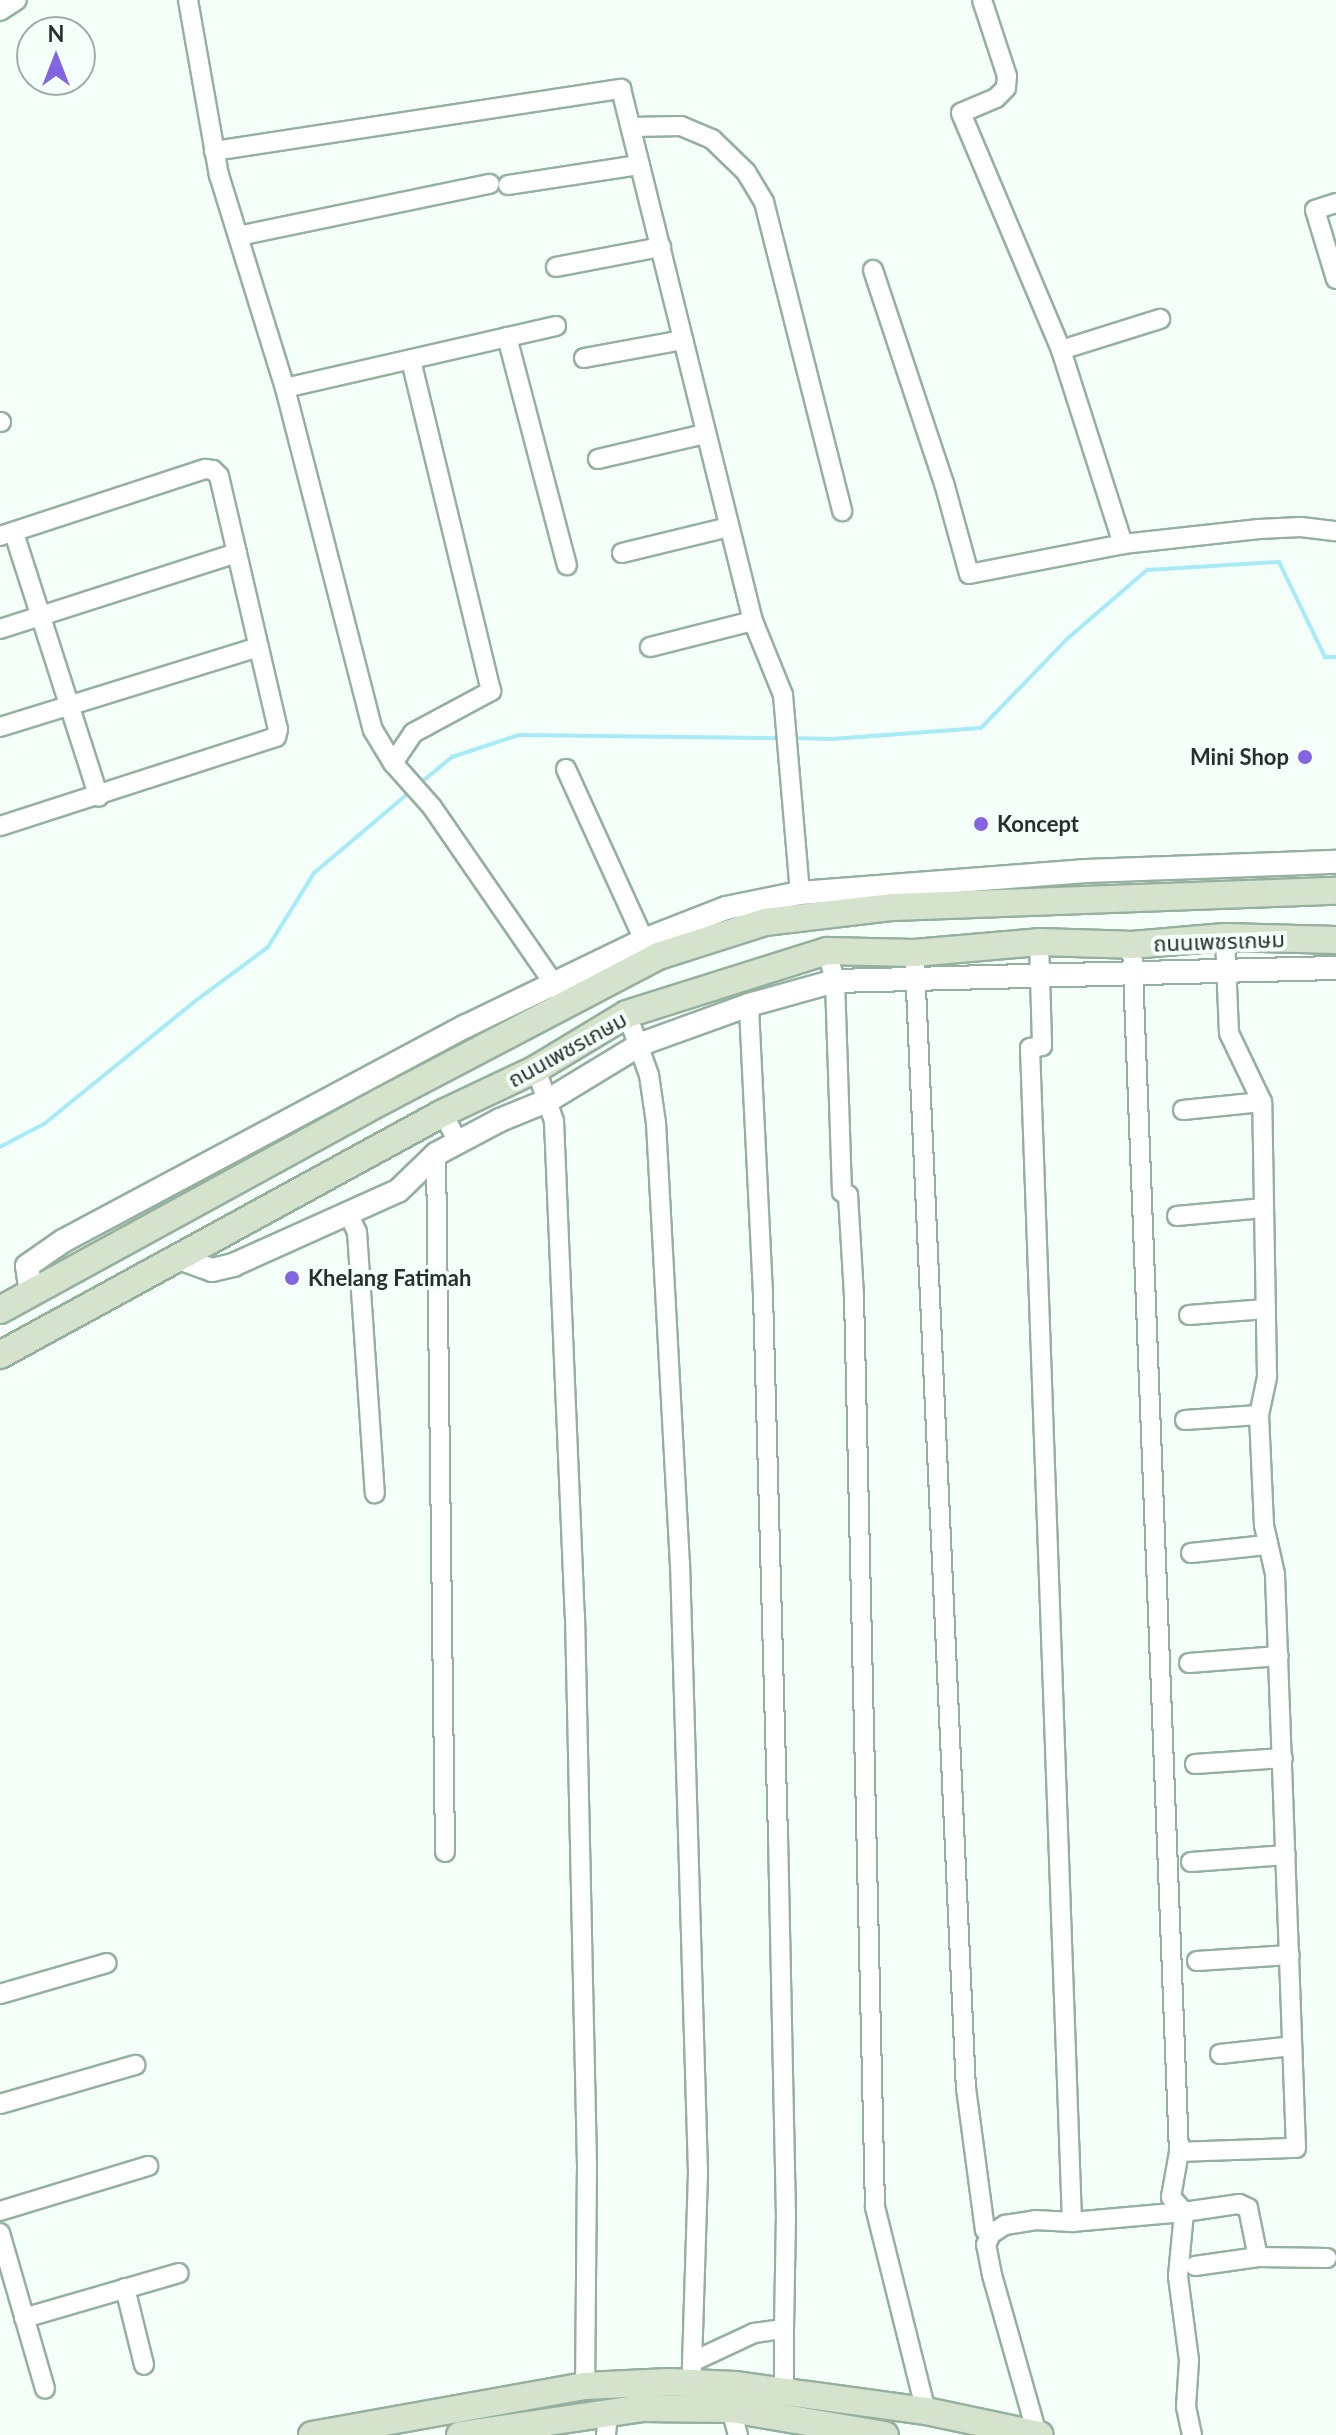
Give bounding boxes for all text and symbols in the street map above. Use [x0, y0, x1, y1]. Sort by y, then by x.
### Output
north arrow [16, 16, 96, 96]
text: N [48, 20, 64, 47]
place label: Mini Shop [1190, 744, 1289, 770]
marker: Mini Shop [1296, 748, 1314, 766]
place label: Koncept [997, 811, 1079, 837]
marker: Koncept [972, 815, 990, 833]
street label: ถนนเพชรเกษม [1153, 926, 1285, 956]
street label: ถนนเพชรเกษม [503, 1006, 631, 1092]
place label: Khelang Fatimah [308, 1265, 471, 1291]
marker: Khelang Fatimah [283, 1269, 301, 1287]

